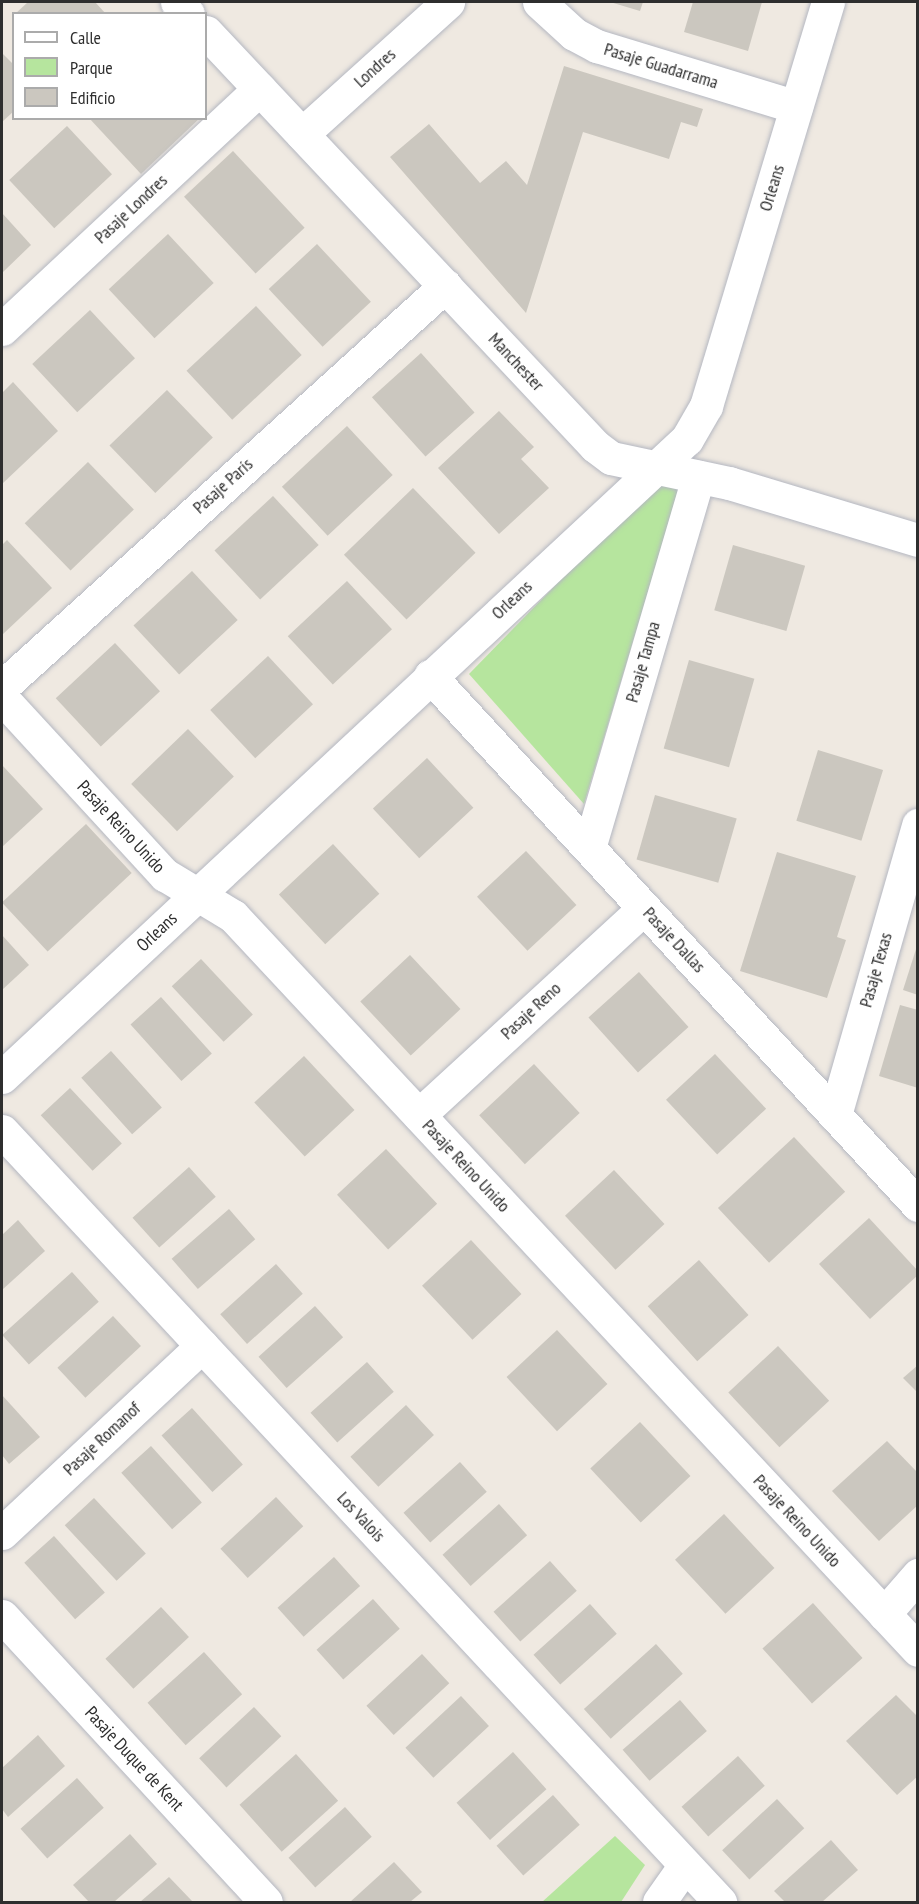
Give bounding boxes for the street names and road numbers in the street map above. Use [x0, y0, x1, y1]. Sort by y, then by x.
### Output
street label: Pasaje Guadarrama [601, 38, 721, 94]
street label: Londres [350, 44, 400, 92]
street label: Orleans [755, 162, 789, 214]
street label: Pasaje Londres [90, 170, 172, 248]
street label: Manchester [484, 328, 548, 396]
street label: Pasaje París [189, 454, 257, 518]
street label: Orleans [487, 576, 537, 624]
street label: Pasaje Tampa [621, 619, 665, 705]
street label: Pasaje Reino Unido [73, 776, 169, 878]
street label: Pasaje Dallas [638, 903, 710, 977]
street label: Orleans [132, 908, 182, 956]
street label: Pasaje Texas [855, 930, 897, 1010]
street label: Pasaje Reno [496, 978, 566, 1044]
street label: Pasaje Reino Unido [418, 1115, 514, 1217]
street label: Pasaje Romanof [59, 1398, 145, 1480]
street label: Pasaje Reino Unido [749, 1470, 845, 1572]
street label: Los Valois [332, 1487, 390, 1547]
street label: Pasaje Duque de Kent [80, 1702, 188, 1816]

